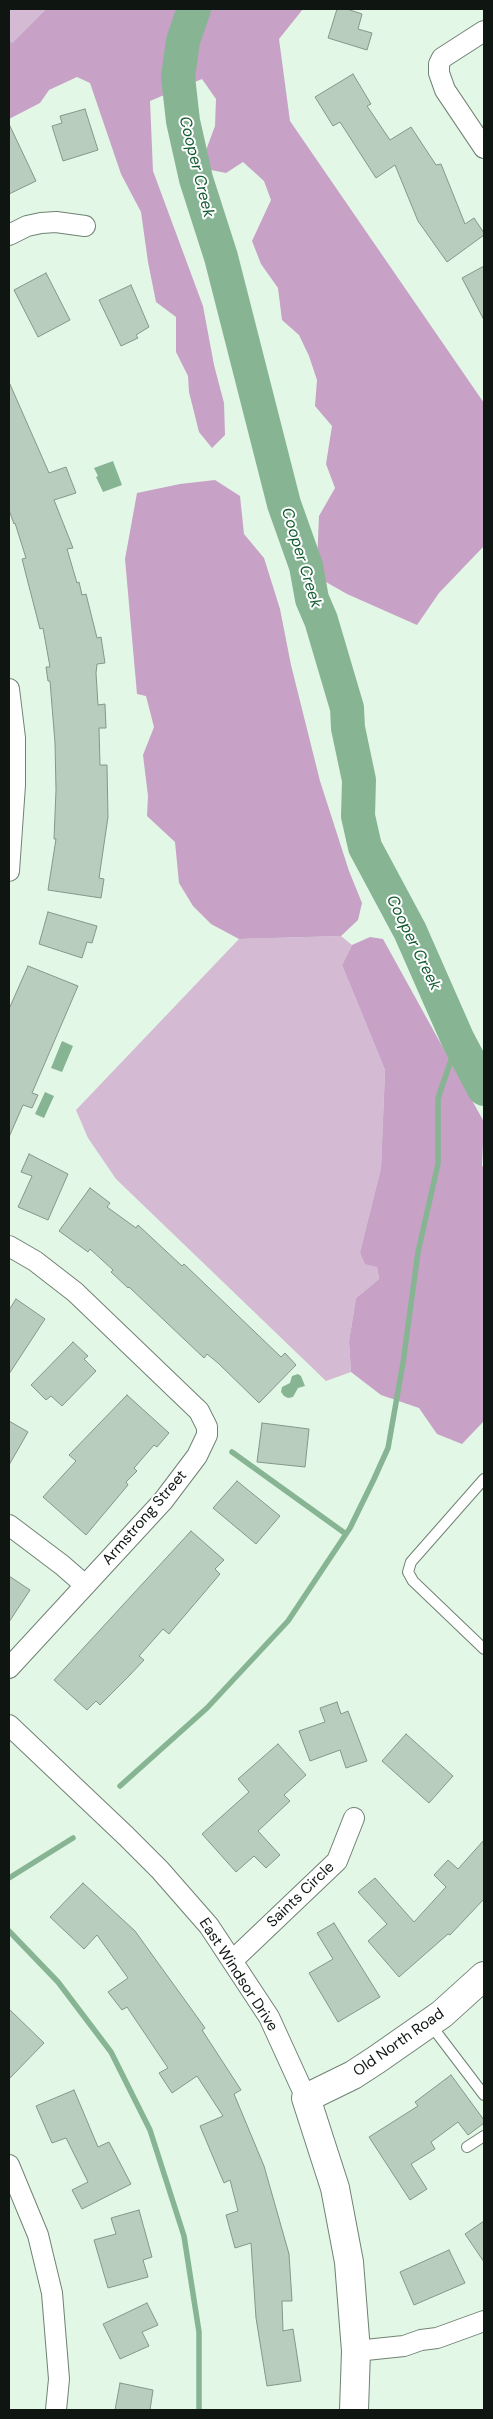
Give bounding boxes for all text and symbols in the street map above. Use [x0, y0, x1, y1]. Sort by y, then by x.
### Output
water label: Cooper Creek [174, 114, 218, 220]
water label: Cooper Creek [277, 506, 325, 610]
water label: Cooper Creek [382, 892, 444, 994]
street label: Armstrong Street [99, 1467, 191, 1569]
street label: Saints Circle [264, 1858, 338, 1932]
street label: East Windsor Drive [195, 1915, 281, 2035]
street label: Old North Road [350, 2005, 448, 2081]

